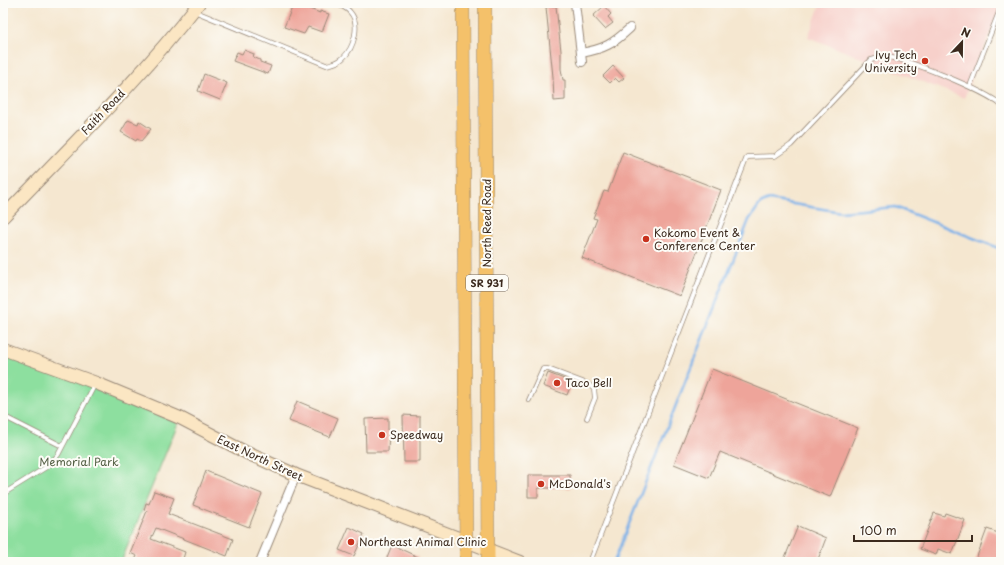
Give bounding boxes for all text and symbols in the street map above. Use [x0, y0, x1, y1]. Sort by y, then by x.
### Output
north arrow [942, 22, 982, 62]
text: N [959, 23, 973, 42]
place label: Ivy Tech University [864, 46, 917, 76]
marker: Ivy Tech University [920, 56, 930, 66]
street label: Faith Road [77, 85, 129, 138]
street label: North Reed Road [478, 179, 495, 267]
place label: Kokomo Event & Conference Center [654, 224, 756, 254]
marker: Kokomo Event & Conference Center [641, 234, 651, 244]
road number: SR 931 [466, 275, 508, 291]
place label: Taco Bell [565, 374, 612, 391]
marker: Taco Bell [552, 378, 562, 388]
place label: Speedway [390, 426, 443, 443]
street label: East North Street [214, 430, 306, 485]
marker: Speedway [377, 430, 387, 440]
park label: Memorial Park [39, 453, 119, 470]
place label: McDonald's [549, 475, 611, 492]
marker: McDonald's [536, 479, 546, 489]
scale bar [854, 517, 972, 543]
text: 100 m [860, 521, 897, 539]
place label: Northeast Animal Clinic [359, 533, 486, 550]
marker: Northeast Animal Clinic [346, 537, 356, 547]

